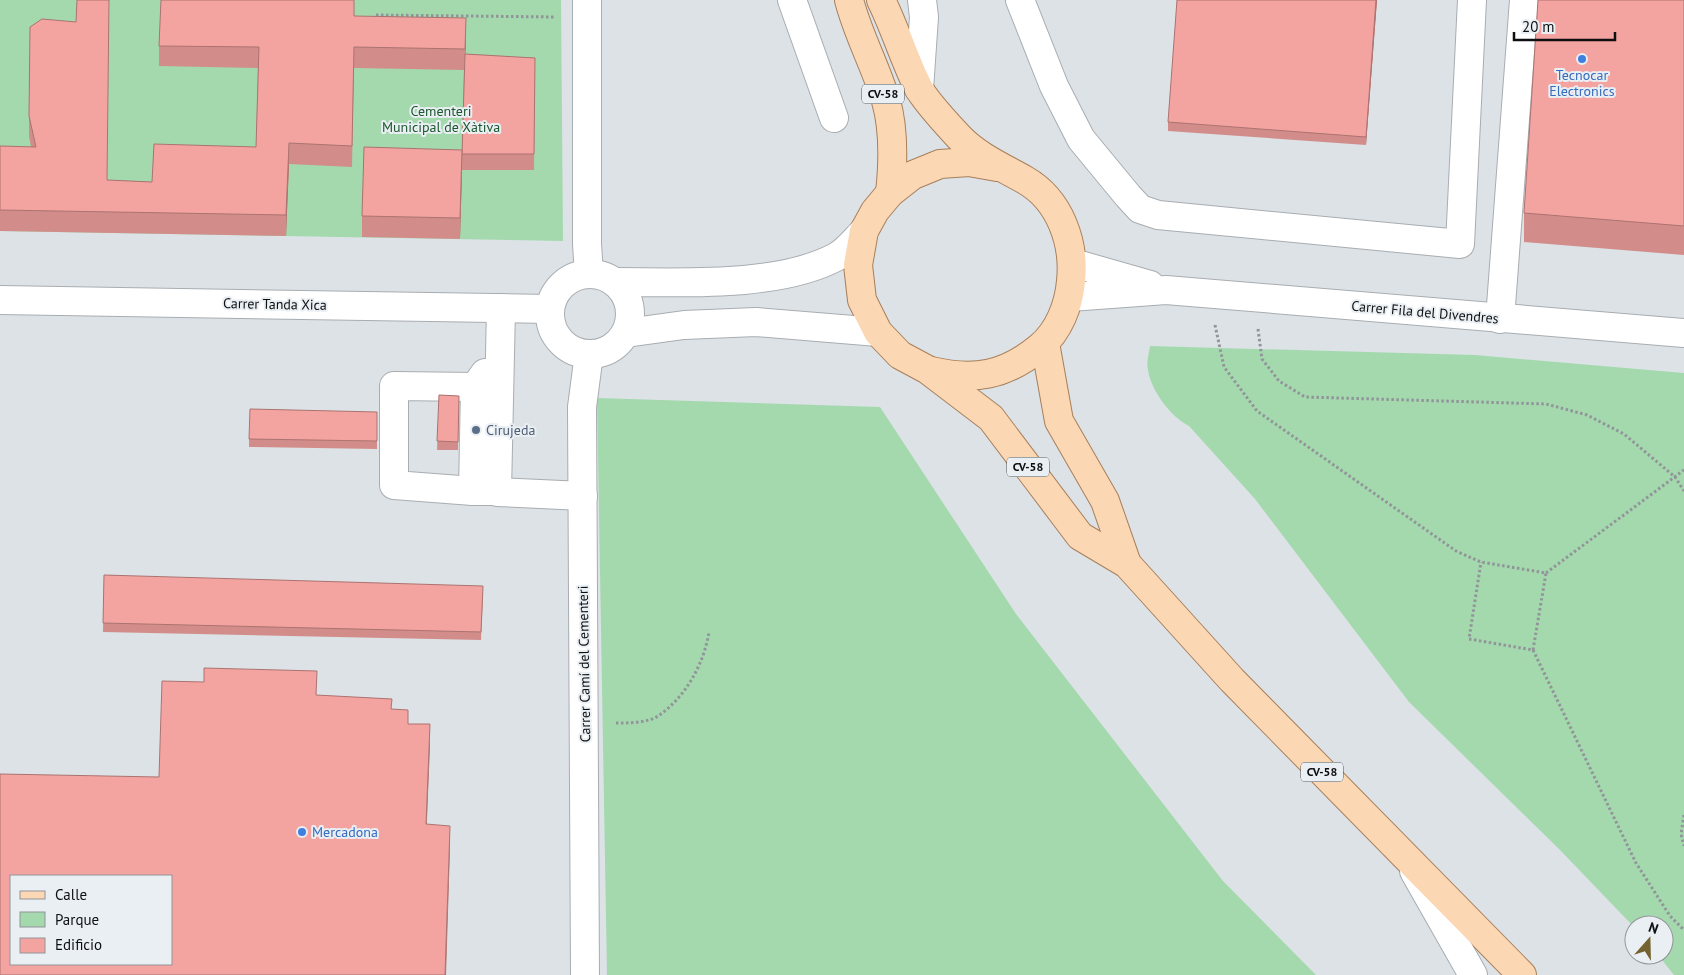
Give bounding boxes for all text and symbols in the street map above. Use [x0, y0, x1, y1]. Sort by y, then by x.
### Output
scale bar [1514, 10, 1615, 42]
text: 20 m [1522, 17, 1555, 36]
marker: Tecnocar Electronics [1576, 53, 1588, 65]
place label: Tecnocar Electronics [1549, 66, 1615, 100]
road number: CV-58 [862, 85, 904, 104]
park label: Cementeri Municipal de Xàtiva [382, 102, 500, 136]
street label: Carrer Tanda Xica [223, 294, 327, 314]
street label: Carrer Fila del Divendres [1351, 297, 1499, 327]
place label: Cirujeda [486, 421, 535, 439]
marker: Cirujeda [470, 424, 482, 436]
road number: CV-58 [1007, 458, 1049, 477]
street label: Carrer Camí del Cementeri [574, 585, 594, 743]
road number: CV-58 [1301, 762, 1343, 782]
place label: Mercadona [312, 823, 378, 841]
marker: Mercadona [296, 826, 308, 838]
legend [10, 875, 172, 965]
text: Calle [55, 885, 87, 904]
text: Parque [55, 910, 99, 929]
north arrow [1624, 915, 1674, 965]
text: N [1646, 918, 1661, 938]
text: Edificio [55, 935, 102, 954]

